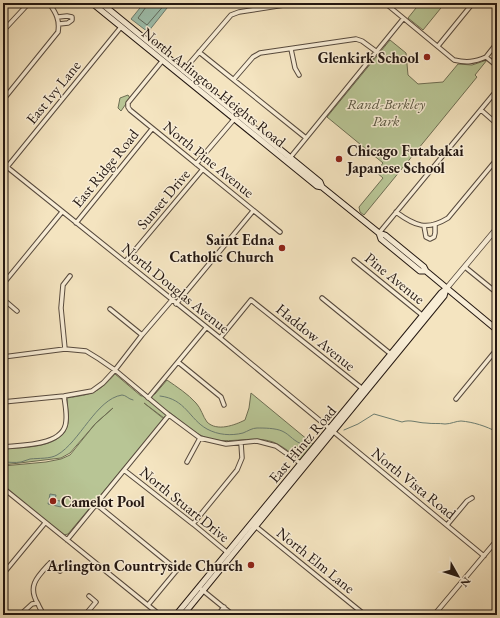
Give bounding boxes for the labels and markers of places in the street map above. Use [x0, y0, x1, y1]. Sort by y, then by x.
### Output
place label: Glenkirk School [318, 48, 420, 67]
marker: Glenkirk School [422, 52, 432, 62]
place label: Chicago Futabakai Japanese School [345, 141, 464, 177]
marker: Chicago Futabakai Japanese School [334, 154, 344, 164]
place label: Saint Edna Catholic Church [169, 230, 275, 266]
marker: Saint Edna Catholic Church [277, 243, 287, 253]
place label: Camelot Pool [61, 492, 146, 511]
marker: Camelot Pool [48, 496, 58, 506]
place label: Arlington Countryside Church [46, 556, 244, 575]
marker: Arlington Countryside Church [246, 560, 256, 570]

